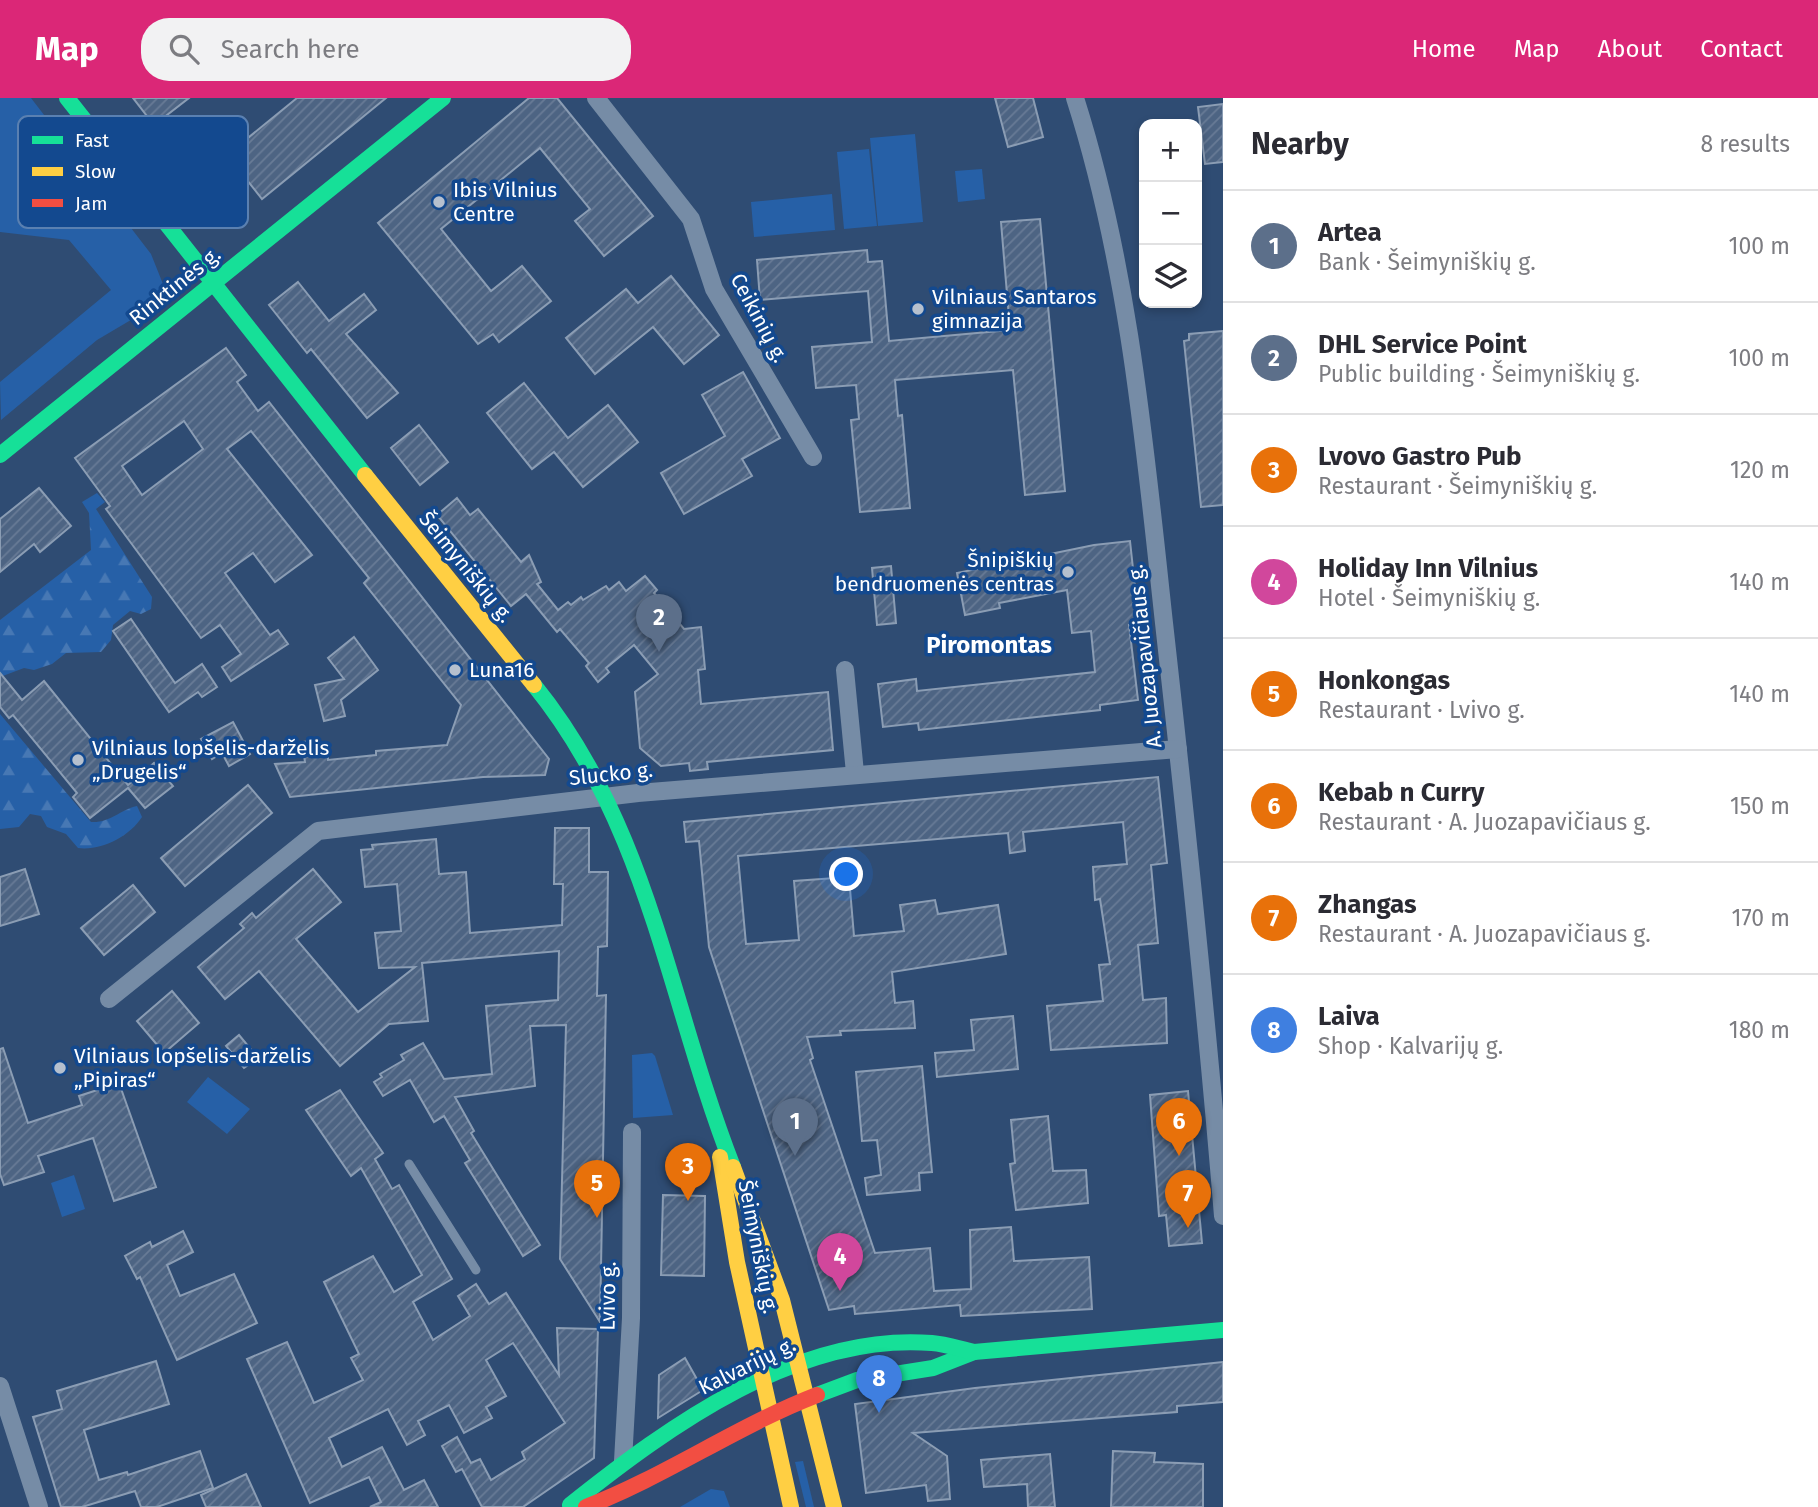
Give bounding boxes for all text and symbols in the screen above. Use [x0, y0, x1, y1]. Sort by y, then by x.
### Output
search box [141, 18, 631, 81]
text: Map [35, 29, 99, 69]
icon: search [165, 30, 203, 68]
text: Search here [221, 34, 360, 65]
text: Home [1412, 35, 1476, 63]
text: Map [1514, 35, 1560, 63]
text: About [1598, 35, 1662, 63]
text: Contact [1700, 35, 1783, 63]
legend [18, 116, 248, 228]
map controls [1139, 119, 1202, 308]
button: + [1139, 119, 1202, 182]
text: Nearby [1251, 126, 1349, 162]
text: Fast [75, 129, 109, 152]
text: 8 results [1701, 130, 1790, 158]
text: Slow [75, 160, 116, 183]
place label: Ibis Vilnius Centre [453, 177, 557, 227]
button: − [1139, 182, 1202, 245]
text: Jam [75, 192, 107, 215]
marker: Ibis Vilnius Centre [431, 194, 447, 210]
text: Artea [1318, 217, 1382, 248]
text: 1 [1269, 232, 1279, 260]
text: 100 m [1729, 232, 1790, 260]
street label: Rinktinės g. [124, 241, 226, 331]
button: layers [1139, 245, 1202, 308]
text: Bank · Šeimyniškių g. [1318, 248, 1536, 276]
street label: Ceikinių g. [725, 269, 793, 367]
place label: Vilniaus Santaros gimnazija [932, 284, 1097, 334]
marker: Vilniaus Santaros gimnazija [910, 301, 926, 317]
text: DHL Service Point [1318, 329, 1527, 360]
text: 2 [1268, 344, 1280, 372]
text: 100 m [1729, 344, 1790, 372]
text: Public building · Šeimyniškių g. [1318, 360, 1640, 388]
text: Lvovo Gastro Pub [1318, 441, 1522, 472]
text: 3 [1268, 456, 1280, 484]
text: 120 m [1730, 456, 1790, 484]
text: Restaurant · Šeimyniškių g. [1318, 472, 1597, 500]
street label: Šeimyniškių g. [413, 506, 519, 628]
place label: Šnipiškių bendruomenės centras [835, 547, 1054, 597]
text: Holiday Inn Vilnius [1318, 553, 1538, 584]
street label: A. Juozapavičiaus g. [1122, 563, 1168, 749]
marker: Šnipiškių bendruomenės centras [1060, 564, 1076, 580]
text: 4 [1268, 568, 1281, 596]
text: 140 m [1729, 568, 1790, 596]
text: Hotel · Šeimyniškių g. [1318, 584, 1540, 612]
pin: 2 [636, 594, 682, 652]
district label: Piromontas [926, 631, 1052, 659]
place label: Luna16 [469, 657, 534, 683]
marker: Luna16 [447, 662, 463, 678]
text: Honkongas [1318, 665, 1450, 696]
text: 5 [1268, 680, 1280, 708]
text: 140 m [1729, 680, 1790, 708]
text: Restaurant · Lvivo g. [1318, 696, 1525, 724]
place label: Vilniaus lopšelis-darželis „Drugelis“ [92, 735, 330, 785]
marker: Vilniaus lopšelis-darželis „Drugelis“ [70, 752, 86, 768]
street label: Slucko g. [568, 757, 654, 791]
text: Kebab n Curry [1318, 777, 1484, 808]
text: 6 [1268, 792, 1280, 820]
text: 150 m [1730, 792, 1790, 820]
text: Restaurant · A. Juozapavičiaus g. [1318, 808, 1651, 836]
your location [829, 857, 863, 891]
text: Zhangas [1318, 889, 1417, 920]
text: 7 [1269, 904, 1279, 932]
text: 170 m [1731, 904, 1790, 932]
text: Restaurant · A. Juozapavičiaus g. [1318, 920, 1651, 948]
text: Laiva [1318, 1001, 1380, 1032]
text: 8 [1267, 1016, 1281, 1044]
text: 180 m [1729, 1016, 1790, 1044]
text: Shop · Kalvarijų g. [1318, 1032, 1503, 1060]
place label: Vilniaus lopšelis-darželis „Pipiras“ [74, 1043, 312, 1093]
marker: Vilniaus lopšelis-darželis „Pipiras“ [52, 1060, 68, 1076]
pin: 1 [772, 1098, 818, 1156]
pin: 6 [1156, 1098, 1202, 1156]
pin: 3 [665, 1143, 711, 1201]
pin: 5 [574, 1160, 620, 1218]
pin: 7 [1165, 1170, 1211, 1228]
street label: Šeimyniškių g. [732, 1178, 784, 1316]
pin: 4 [817, 1233, 863, 1291]
street label: Lvivo g. [594, 1261, 622, 1331]
street label: Kalvarijų g. [694, 1331, 800, 1401]
pin: 8 [856, 1355, 902, 1413]

